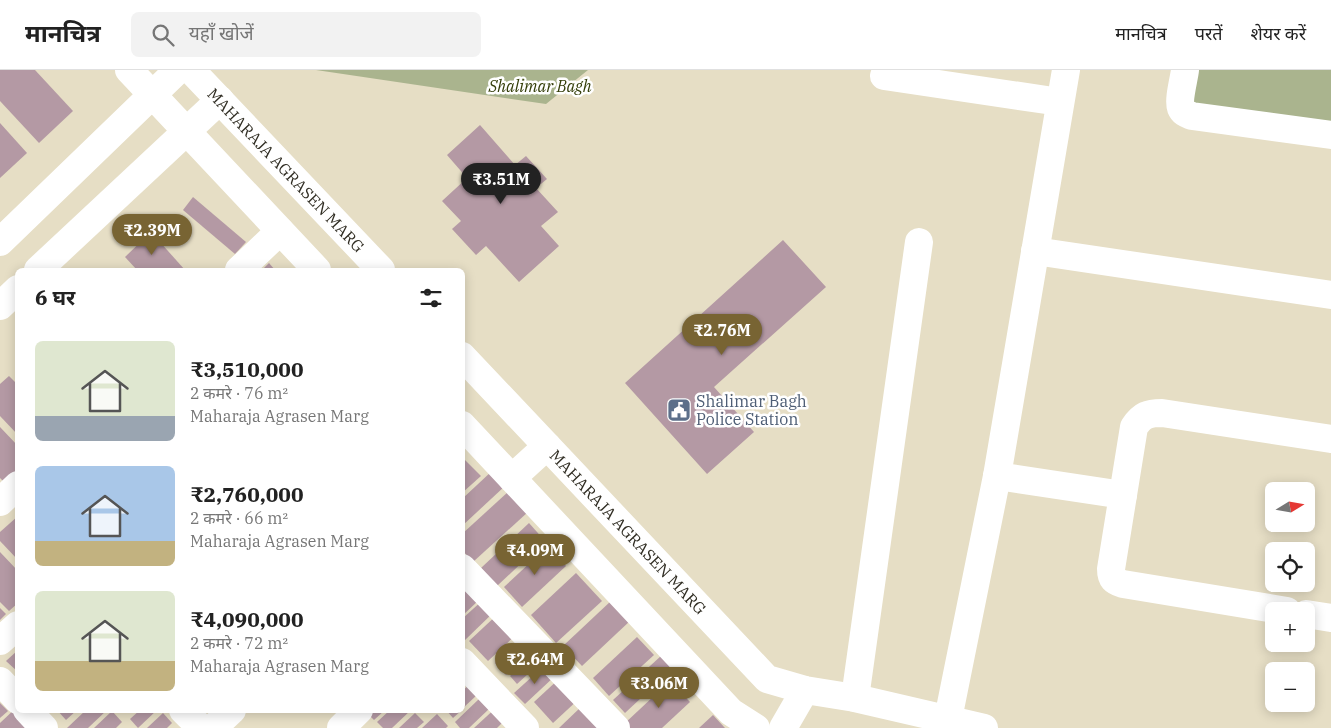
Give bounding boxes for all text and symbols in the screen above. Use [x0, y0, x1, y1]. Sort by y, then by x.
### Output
search box [131, 12, 481, 57]
text: मानचित्र [25, 17, 101, 49]
icon: search [149, 21, 177, 49]
text: यहाँ खोजें [189, 21, 254, 45]
text: मानचित्र [1115, 22, 1167, 45]
text: परतें [1195, 22, 1223, 45]
text: शेयर करें [1251, 22, 1306, 45]
park label: Shalimar Bagh [487, 76, 592, 96]
street label: MAHARAJA AGRASEN MARG [203, 84, 369, 256]
pin: ₹3.51M [460, 162, 542, 205]
text: ₹3.51M [472, 169, 530, 189]
pin: ₹2.39M [111, 214, 193, 256]
text: ₹2.39M [123, 220, 181, 240]
text: 6 घर [35, 283, 75, 311]
icon: filters [417, 284, 445, 312]
pin: ₹2.76M [681, 314, 763, 356]
text: ₹2.76M [693, 320, 751, 340]
text: ₹3,510,000 [190, 355, 304, 383]
icon: home [75, 361, 135, 421]
text: 2 कमरे · 76 m² [190, 383, 288, 403]
place label: Shalimar Bagh Police Station [696, 391, 807, 429]
public building icon: Shalimar Bagh Police Station [666, 397, 692, 423]
text: Maharaja Agrasen Marg [190, 406, 369, 426]
street label: MAHARAJA AGRASEN MARG [546, 445, 711, 619]
text: ₹2,760,000 [190, 480, 304, 508]
north arrow [1265, 482, 1315, 532]
map controls [1265, 482, 1315, 712]
icon: home [75, 486, 135, 546]
text: 2 कमरे · 66 m² [190, 508, 288, 528]
text: Maharaja Agrasen Marg [190, 531, 369, 551]
pin: ₹4.09M [494, 534, 576, 576]
text: ₹4.09M [506, 540, 564, 560]
button: locate [1265, 542, 1315, 592]
button: + [1265, 602, 1315, 652]
text: ₹4,090,000 [190, 605, 304, 633]
icon: home [75, 611, 135, 671]
text: 2 कमरे · 72 m² [190, 633, 288, 653]
pin: ₹2.64M [494, 642, 576, 685]
text: ₹2.64M [506, 649, 564, 669]
text: Maharaja Agrasen Marg [190, 656, 369, 676]
button: − [1265, 662, 1315, 712]
pin: ₹3.06M [618, 666, 700, 709]
text: ₹3.06M [630, 673, 688, 693]

